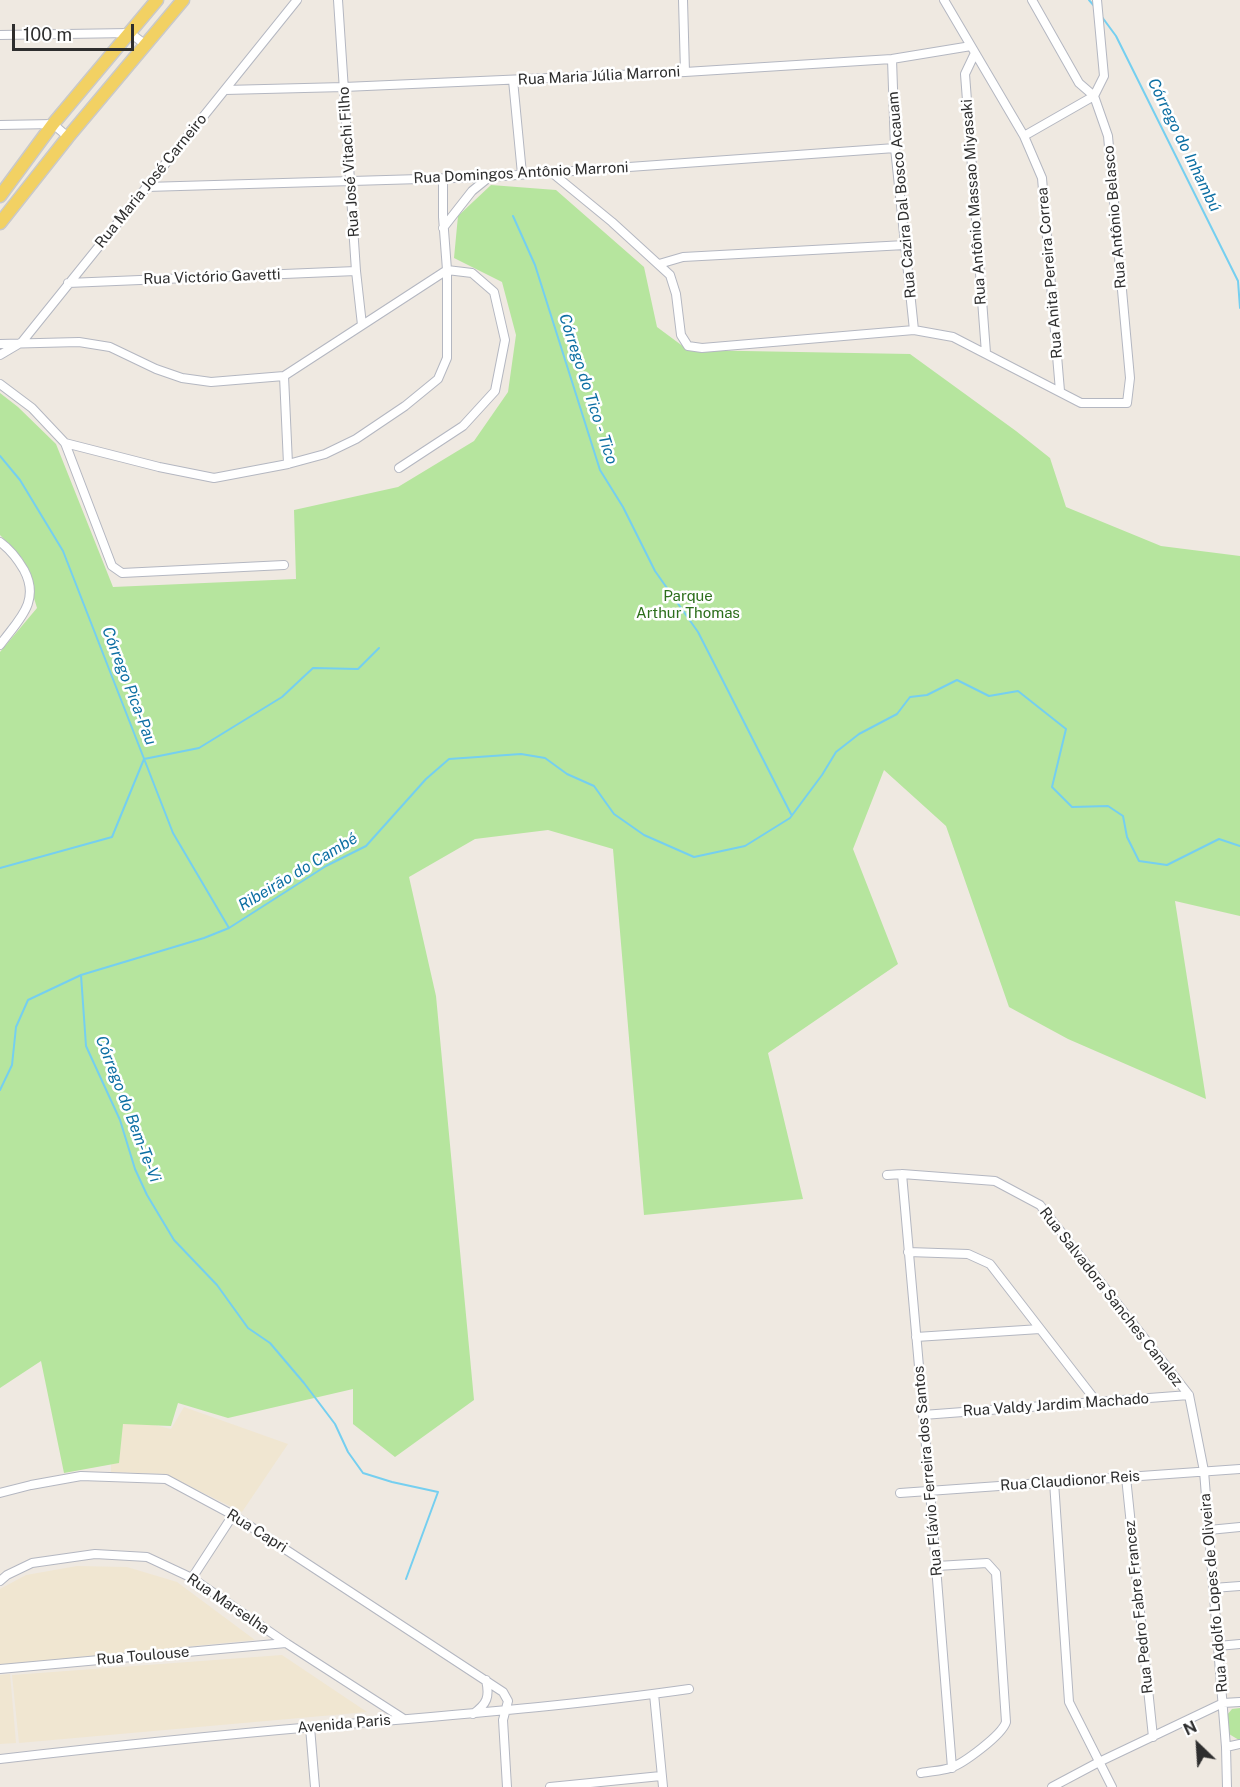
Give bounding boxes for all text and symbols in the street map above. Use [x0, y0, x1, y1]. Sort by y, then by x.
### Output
scale bar [15, 12, 136, 50]
text: 100 m [23, 24, 72, 45]
street label: Rua Maria Júlia Marroni [517, 63, 681, 89]
water label: Córrego do Inhambú [1143, 75, 1225, 215]
street label: Rua José Vitachi Filho [335, 86, 363, 238]
street label: Rua Cazira Dal Bosco Acauam [884, 91, 920, 299]
street label: Rua Antônio Massao Miyasaki [958, 98, 990, 306]
street label: Rua Maria José Carneiro [91, 110, 211, 252]
street label: Rua Antônio Belasco [1100, 145, 1130, 289]
street label: Rua Domingos Antônio Marroni [413, 158, 629, 188]
street label: Rua Anita Pereira Correa [1034, 187, 1066, 359]
street label: Rua Victório Gavetti [143, 266, 281, 288]
water label: Córrego do Tico - Tico [555, 311, 621, 467]
park label: Parque Arthur Thomas [636, 587, 740, 622]
water label: Córrego Pica-Pau [98, 624, 160, 748]
water label: Ribeirão do Cambé [235, 829, 361, 915]
water label: Córrego do Bem-Te-Vi [91, 1033, 165, 1185]
street label: Rua Salvadora Sanches Canalez [1035, 1204, 1187, 1390]
street label: Rua Flávio Ferreira dos Santos [910, 1365, 946, 1577]
street label: Rua Valdy Jardim Machado [962, 1390, 1150, 1420]
street label: Rua Claudionor Reis [1000, 1467, 1140, 1495]
street label: Rua Adolfo Lopes de Oliveira [1196, 1493, 1232, 1693]
street label: Rua Capri [224, 1505, 290, 1557]
street label: Rua Pedro Fabre Francez [1121, 1519, 1157, 1695]
street label: Rua Marselha [183, 1570, 273, 1638]
street label: Rua Toulouse [96, 1643, 190, 1669]
street label: Avenida Paris [297, 1711, 391, 1737]
north arrow [1168, 1715, 1228, 1775]
text: N [1180, 1717, 1200, 1739]

